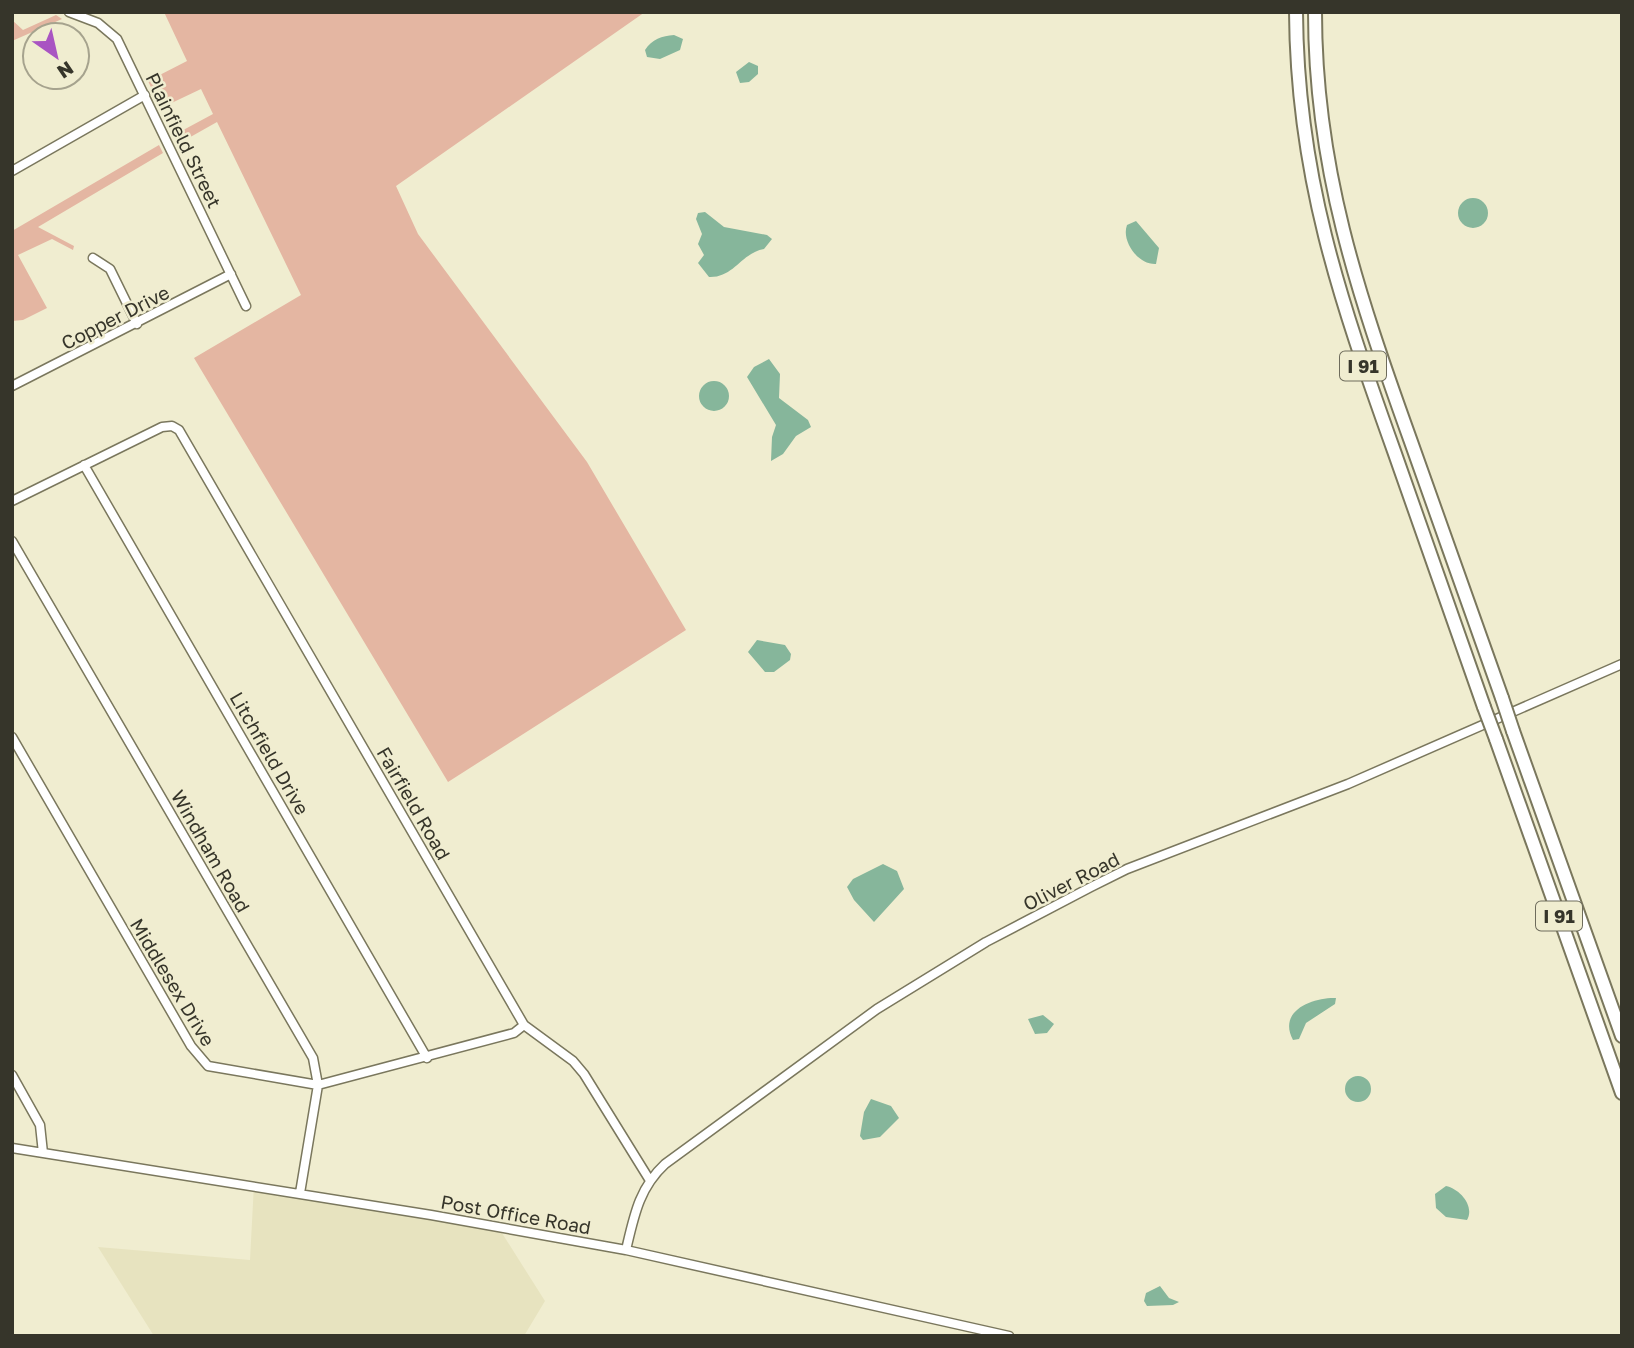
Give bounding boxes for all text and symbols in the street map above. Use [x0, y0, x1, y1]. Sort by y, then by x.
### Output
north arrow [21, 21, 91, 91]
text: N [53, 57, 78, 84]
street label: Plainfield Street [141, 69, 227, 211]
street label: Copper Drive [57, 280, 173, 354]
road number: I 91 [1340, 352, 1386, 380]
street label: Litchfield Drive [226, 687, 314, 819]
street label: Fairfield Road [372, 742, 456, 864]
street label: Windham Road [167, 786, 255, 916]
street label: Oliver Road [1019, 847, 1123, 915]
road number: I 91 [1536, 902, 1582, 931]
street label: Middlesex Drive [126, 914, 220, 1050]
street label: Post Office Road [439, 1189, 593, 1239]

